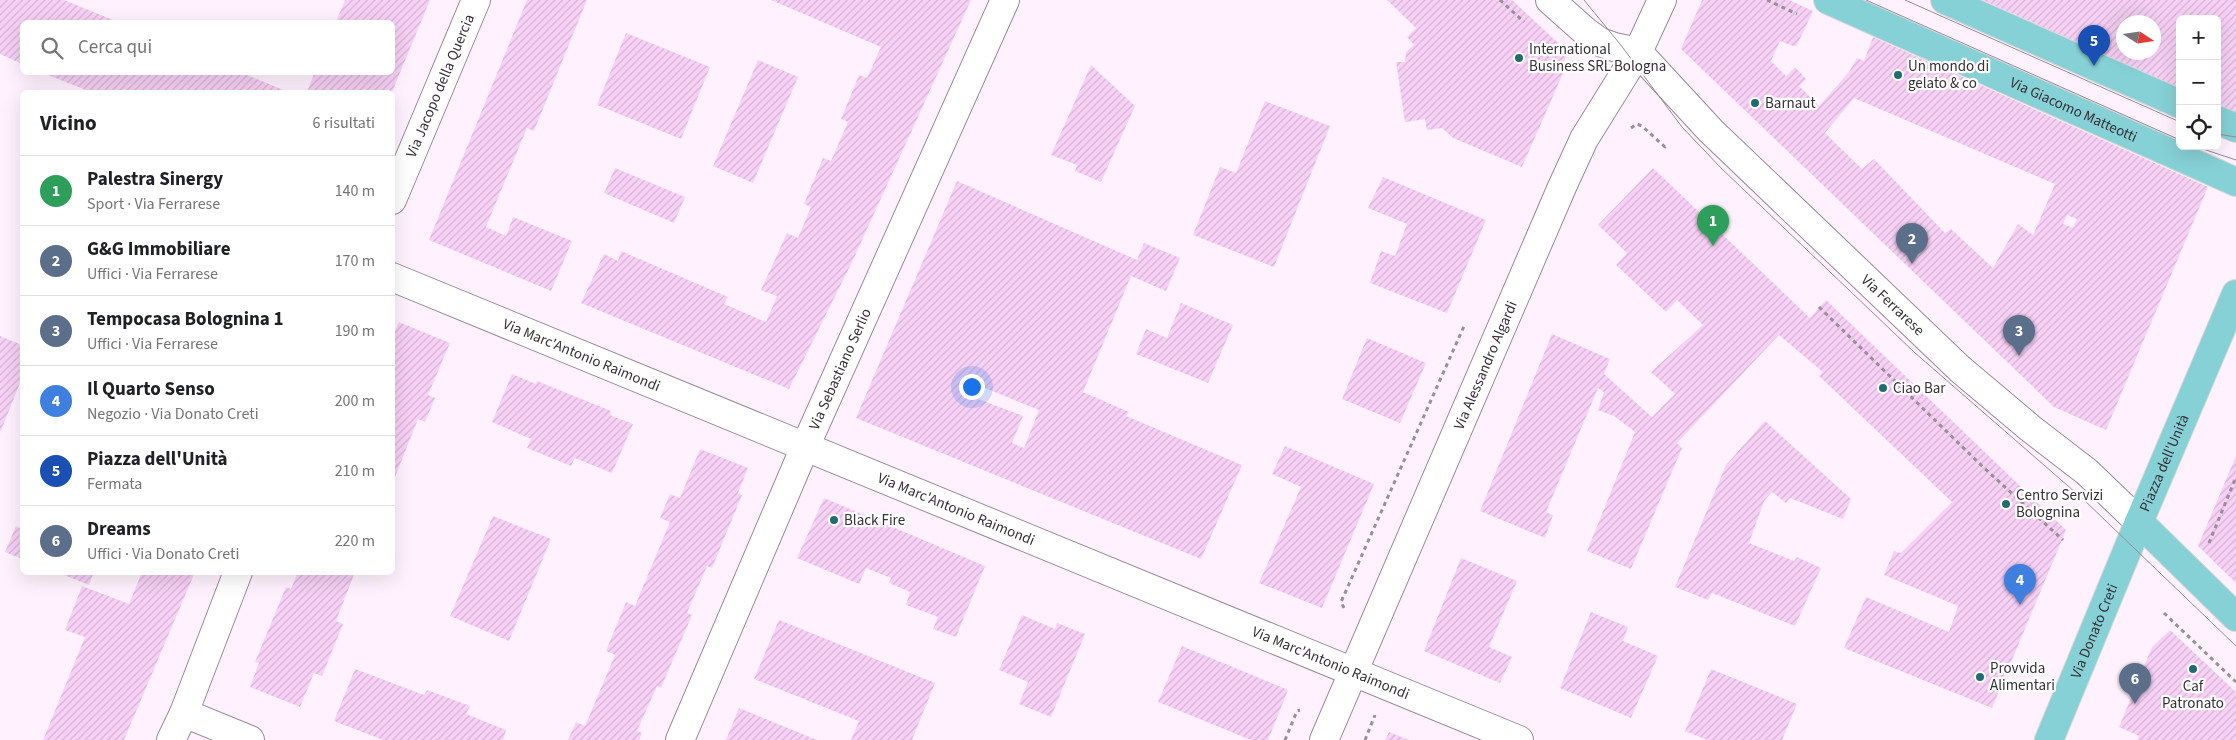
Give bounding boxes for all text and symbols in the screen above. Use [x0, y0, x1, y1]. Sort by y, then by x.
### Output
street label: Via Jacopo della Quercia [401, 11, 479, 161]
north arrow [2116, 15, 2161, 60]
map controls [2176, 15, 2221, 150]
button: + [2176, 15, 2221, 60]
search box [20, 20, 395, 75]
pin: 5 [2078, 25, 2110, 66]
icon: search [38, 34, 66, 62]
text: Cerca qui [78, 34, 152, 61]
place label: International Business SRL Bologna [1529, 39, 1666, 77]
marker: International Business SRL Bologna [1513, 52, 1525, 64]
place label: Un mondo di gelato & co [1908, 56, 1989, 94]
button: − [2176, 60, 2221, 105]
marker: Un mondo di gelato & co [1892, 69, 1904, 81]
street label: Via Giacomo Matteotti [2007, 72, 2141, 147]
place label: Barnaut [1765, 93, 1816, 114]
marker: Barnaut [1749, 97, 1761, 109]
button: locate [2176, 105, 2221, 150]
text: Vicino [40, 108, 97, 138]
text: 6 risultati [313, 112, 375, 134]
text: Palestra Sinergy [87, 166, 223, 193]
text: 1 [52, 180, 60, 202]
text: 140 m [335, 180, 375, 202]
text: Sport · Via Ferrarese [87, 193, 220, 215]
pin: 1 [1697, 205, 1729, 246]
pin: 2 [1896, 223, 1928, 264]
text: G&G Immobiliare [87, 236, 231, 263]
text: 2 [52, 250, 60, 272]
text: 170 m [335, 250, 375, 272]
text: Uffici · Via Ferrarese [87, 263, 218, 285]
street label: Via Ferrarese [1857, 269, 1929, 340]
street label: Via Alessandro Algardi [1448, 298, 1522, 433]
street label: Via Sebastiano Serlio [804, 305, 876, 433]
text: Tempocasa Bolognina 1 [87, 306, 284, 333]
street label: Via Marc'Antonio Raimondi [500, 313, 663, 397]
pin: 3 [2003, 315, 2035, 356]
text: 3 [52, 320, 60, 342]
text: 190 m [335, 320, 375, 342]
text: Uffici · Via Ferrarese [87, 333, 218, 355]
your location [959, 374, 985, 400]
text: Il Quarto Senso [87, 376, 215, 403]
place label: Ciao Bar [1893, 378, 1946, 399]
marker: Ciao Bar [1877, 382, 1889, 394]
text: 4 [52, 390, 60, 412]
text: 200 m [335, 390, 375, 412]
text: Negozio · Via Donato Creti [87, 403, 259, 425]
street label: Piazza dell'Unità [2134, 411, 2194, 515]
text: Piazza dell'Unità [87, 446, 228, 473]
text: 5 [52, 460, 60, 482]
text: 210 m [335, 460, 375, 482]
street label: Via Marc'Antonio Raimondi [874, 467, 1038, 551]
text: Fermata [87, 473, 142, 495]
place label: Centro Servizi Bolognina [2016, 485, 2103, 523]
marker: Centro Servizi Bolognina [2000, 498, 2012, 510]
place label: Black Fire [844, 510, 905, 531]
marker: Black Fire [828, 514, 840, 526]
text: Dreams [87, 516, 151, 543]
text: 6 [52, 530, 60, 552]
text: 220 m [335, 530, 375, 552]
text: Uffici · Via Donato Creti [87, 543, 239, 565]
pin: 4 [2004, 564, 2036, 605]
street label: Via Donato Creti [2065, 580, 2123, 681]
street label: Via Marc'Antonio Raimondi [1249, 621, 1413, 704]
place label: Provvida Alimentari [1990, 658, 2055, 696]
pin: 6 [2119, 663, 2151, 704]
marker: Caf Patronato [2187, 663, 2199, 675]
marker: Provvida Alimentari [1974, 671, 1986, 683]
place label: Caf Patronato [2162, 676, 2224, 714]

